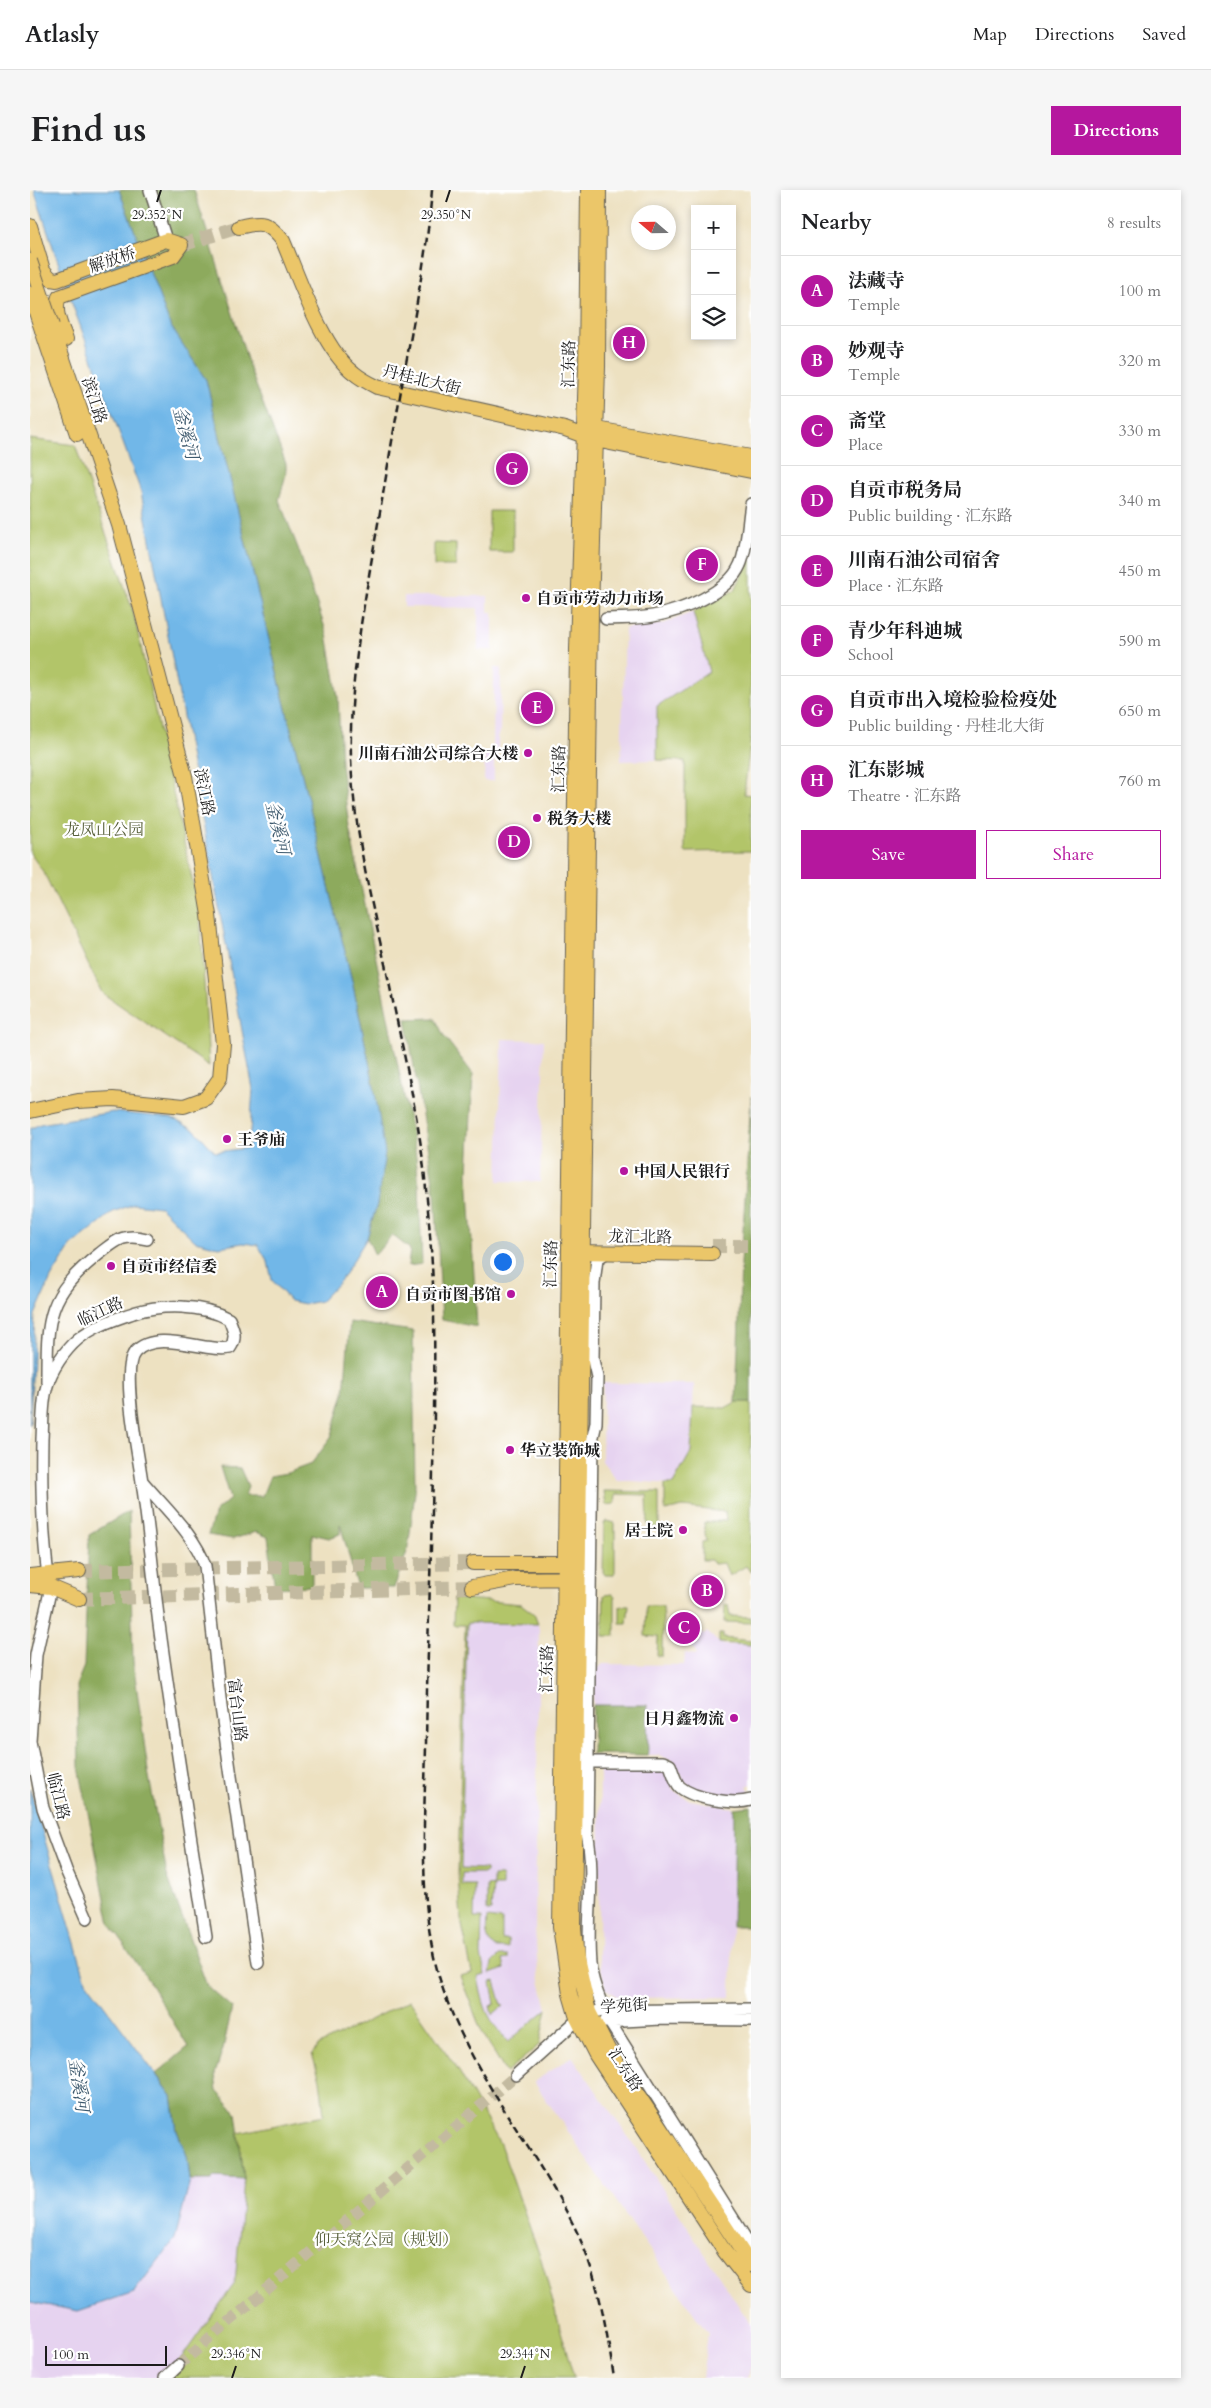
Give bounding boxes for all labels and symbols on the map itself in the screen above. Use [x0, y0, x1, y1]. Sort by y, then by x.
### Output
north arrow [631, 205, 676, 250]
text: 29.352°N [132, 207, 183, 223]
text: 29.350°N [421, 207, 472, 223]
street label: 解放桥 [86, 242, 139, 278]
pin: H [613, 324, 645, 362]
street label: 汇东路 [558, 340, 580, 388]
street label: 丹桂北大街 [380, 360, 463, 400]
street label: 滨江路 [76, 374, 112, 427]
water label: 釜溪河 [166, 404, 205, 465]
pin: G [496, 450, 528, 488]
pin: F [686, 546, 718, 584]
place label: 自贡市劳动力市场 [536, 588, 664, 610]
marker: 自贡市劳动力市场 [520, 592, 532, 604]
pin: E [521, 689, 553, 727]
place label: 川南石油公司综合大楼 [358, 743, 518, 765]
street label: 汇东路 [548, 745, 570, 793]
marker: 川南石油公司综合大楼 [522, 747, 534, 759]
street label: 滨江路 [189, 767, 219, 818]
water label: 釜溪河 [259, 799, 296, 860]
place label: 税务大楼 [547, 808, 611, 830]
marker: 税务大楼 [531, 812, 543, 824]
park label: 龙凤山公园 [64, 819, 144, 841]
pin: D [498, 823, 530, 861]
place label: 王爷庙 [237, 1129, 285, 1151]
marker: 王爷庙 [221, 1133, 233, 1145]
place label: 中国人民银行 [634, 1161, 730, 1183]
marker: 中国人民银行 [618, 1165, 630, 1177]
street label: 龙汇北路 [608, 1225, 672, 1249]
street label: 汇东路 [540, 1240, 562, 1288]
your location [490, 1249, 516, 1275]
place label: 自贡市经信委 [121, 1256, 217, 1278]
marker: 自贡市经信委 [105, 1260, 117, 1272]
pin: A [366, 1273, 398, 1311]
place label: 自贡市图书馆 [405, 1284, 501, 1306]
marker: 自贡市图书馆 [505, 1288, 517, 1300]
street label: 临江路 [74, 1292, 127, 1332]
place label: 华立装饰城 [520, 1440, 600, 1462]
marker: 华立装饰城 [504, 1444, 516, 1456]
place label: 居士院 [625, 1520, 673, 1542]
marker: 居士院 [677, 1524, 689, 1536]
pin: B [691, 1572, 723, 1610]
pin: C [668, 1609, 700, 1647]
street label: 汇东路 [536, 1645, 558, 1693]
street label: 富台山路 [222, 1677, 252, 1743]
place label: 日月鑫物流 [644, 1708, 724, 1730]
marker: 日月鑫物流 [728, 1712, 740, 1724]
street label: 临江路 [42, 1770, 75, 1822]
street label: 学苑街 [599, 1993, 649, 2019]
street label: 汇东路 [603, 2043, 647, 2096]
water label: 釜溪河 [62, 2057, 95, 2117]
park label: 仰天窝公园（规划） [314, 2229, 458, 2251]
scale bar [45, 2343, 168, 2366]
text: 29.346°N [211, 2346, 262, 2362]
text: 29.344°N [500, 2346, 551, 2362]

